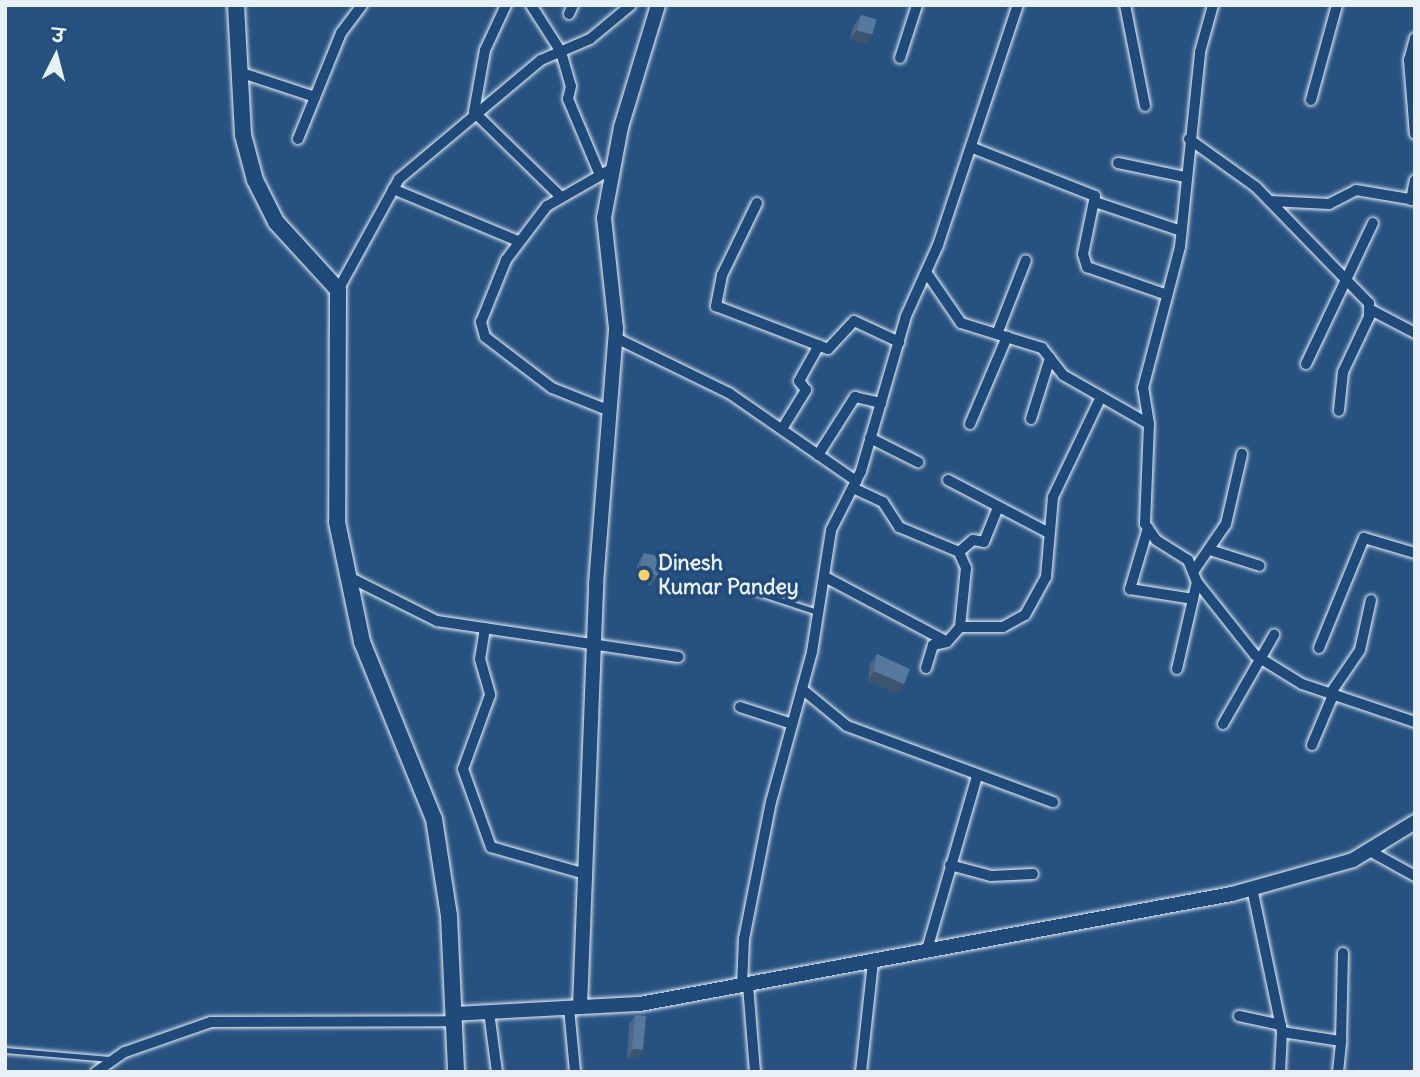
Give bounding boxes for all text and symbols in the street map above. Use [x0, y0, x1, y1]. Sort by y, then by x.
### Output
north arrow [21, 21, 91, 91]
text: उ [51, 23, 66, 48]
place label: Dinesh Kumar Pandey [658, 550, 799, 600]
marker: Dinesh Kumar Pandey [636, 567, 652, 583]

